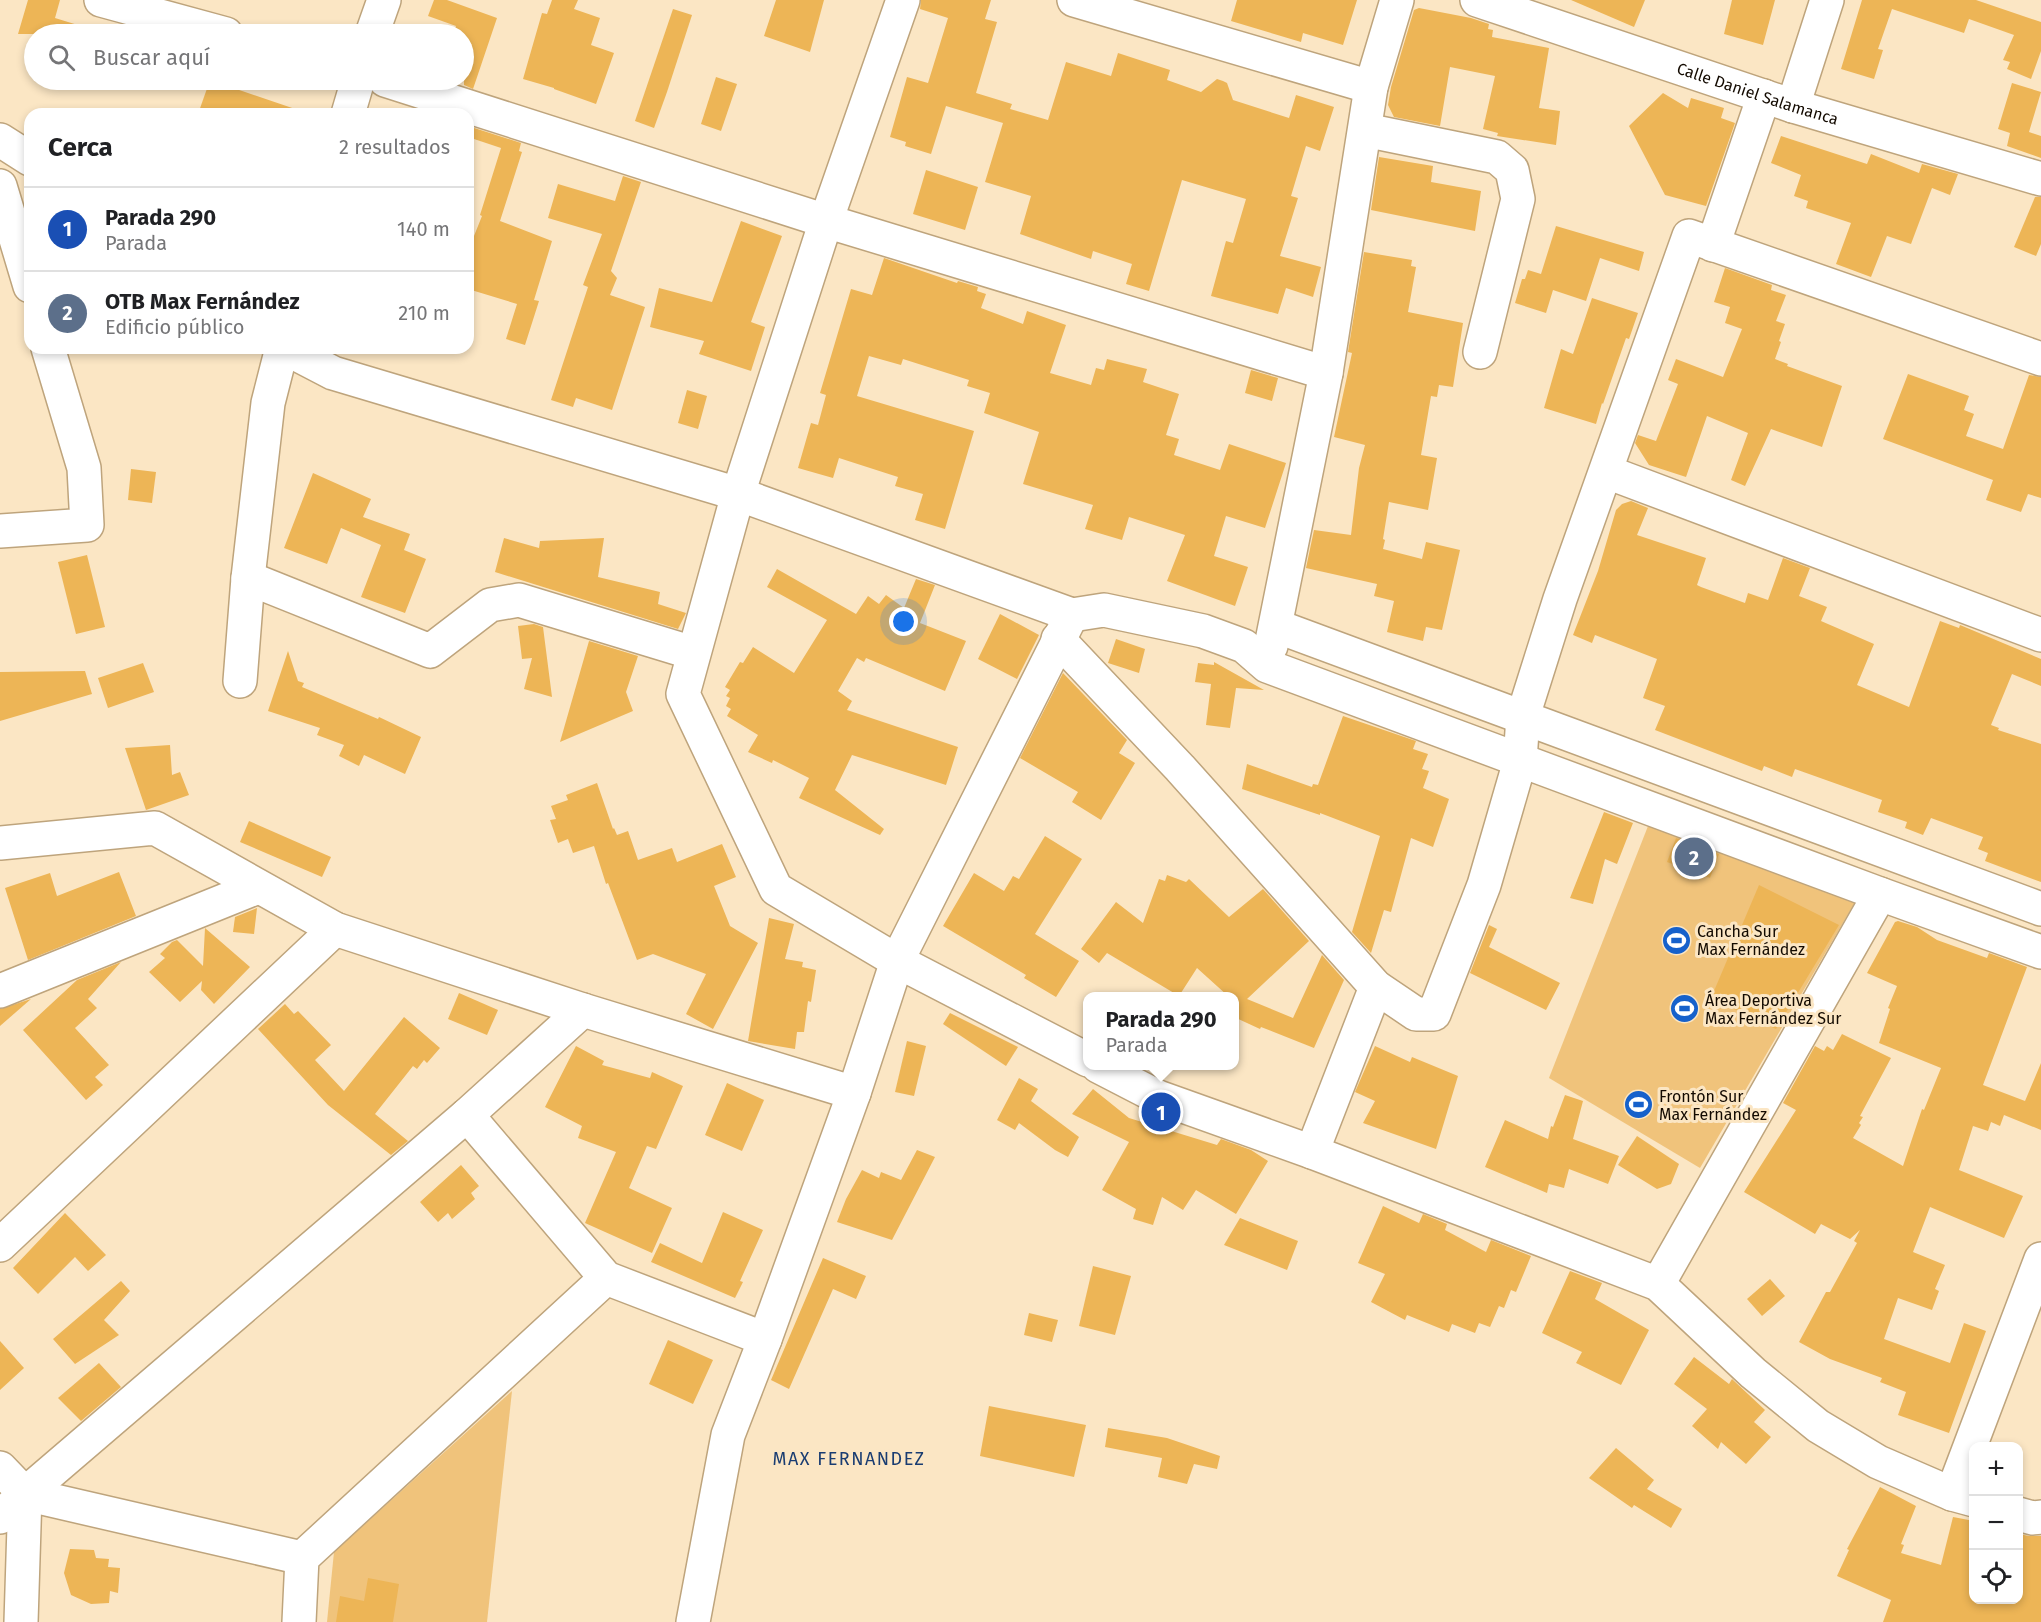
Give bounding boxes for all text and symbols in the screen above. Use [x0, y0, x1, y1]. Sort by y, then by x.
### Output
search box [24, 24, 474, 90]
icon: search [45, 41, 78, 74]
text: Buscar aquí [93, 44, 210, 71]
street label: Calle Daniel Salamanca [1674, 59, 1841, 129]
text: Cerca [48, 132, 113, 163]
text: 2 resultados [339, 135, 450, 159]
text: Parada 290 [105, 204, 216, 231]
text: 1 [63, 217, 72, 241]
text: 140 m [397, 217, 450, 241]
text: Parada [105, 231, 167, 255]
text: OTB Max Fernández [105, 288, 300, 315]
text: 2 [62, 301, 73, 325]
text: 210 m [398, 301, 450, 325]
text: Edificio público [105, 315, 244, 339]
your location [889, 607, 918, 636]
pin: 2 [1674, 834, 1714, 880]
place label: Cancha Sur Max Fernández [1697, 922, 1805, 959]
sports icon: Cancha Sur Max Fernández [1660, 924, 1692, 956]
place label: Área Deportiva Max Fernández Sur [1705, 990, 1842, 1028]
popup [1083, 992, 1239, 1070]
sports icon: Área Deportiva Max Fernández Sur [1668, 993, 1700, 1025]
text: Parada 290 [1105, 1006, 1217, 1033]
text: Parada [1105, 1033, 1168, 1057]
place label: Frontón Sur Max Fernández [1659, 1087, 1767, 1124]
sports icon: Frontón Sur Max Fernández [1622, 1089, 1654, 1121]
pin: 1 [1142, 1090, 1180, 1134]
map controls [1969, 1442, 2023, 1604]
button: + [1969, 1442, 2023, 1496]
district label: MAX FERNANDEZ [772, 1448, 926, 1470]
button: − [1969, 1496, 2023, 1550]
button: locate [1969, 1550, 2023, 1604]

